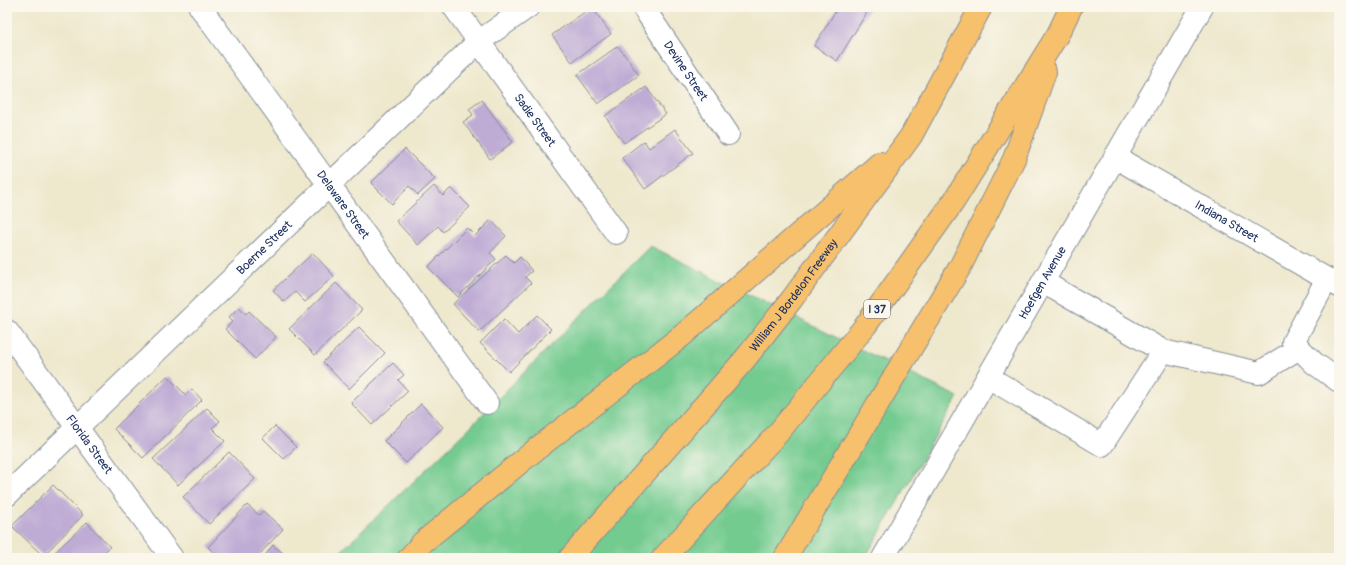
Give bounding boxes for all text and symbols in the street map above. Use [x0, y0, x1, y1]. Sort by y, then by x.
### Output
street label: Devine Street [660, 38, 711, 104]
street label: Sadie Street [511, 91, 559, 150]
street label: Delaware Street [313, 167, 373, 242]
street label: Indiana Street [1192, 197, 1261, 246]
street label: Boerne Street [233, 217, 295, 278]
street label: William J Bordelon Freeway [746, 236, 841, 355]
street label: Hoefgen Avenue [1015, 243, 1069, 322]
road number: I 37 [864, 300, 890, 318]
street label: Florida Street [63, 412, 116, 477]

